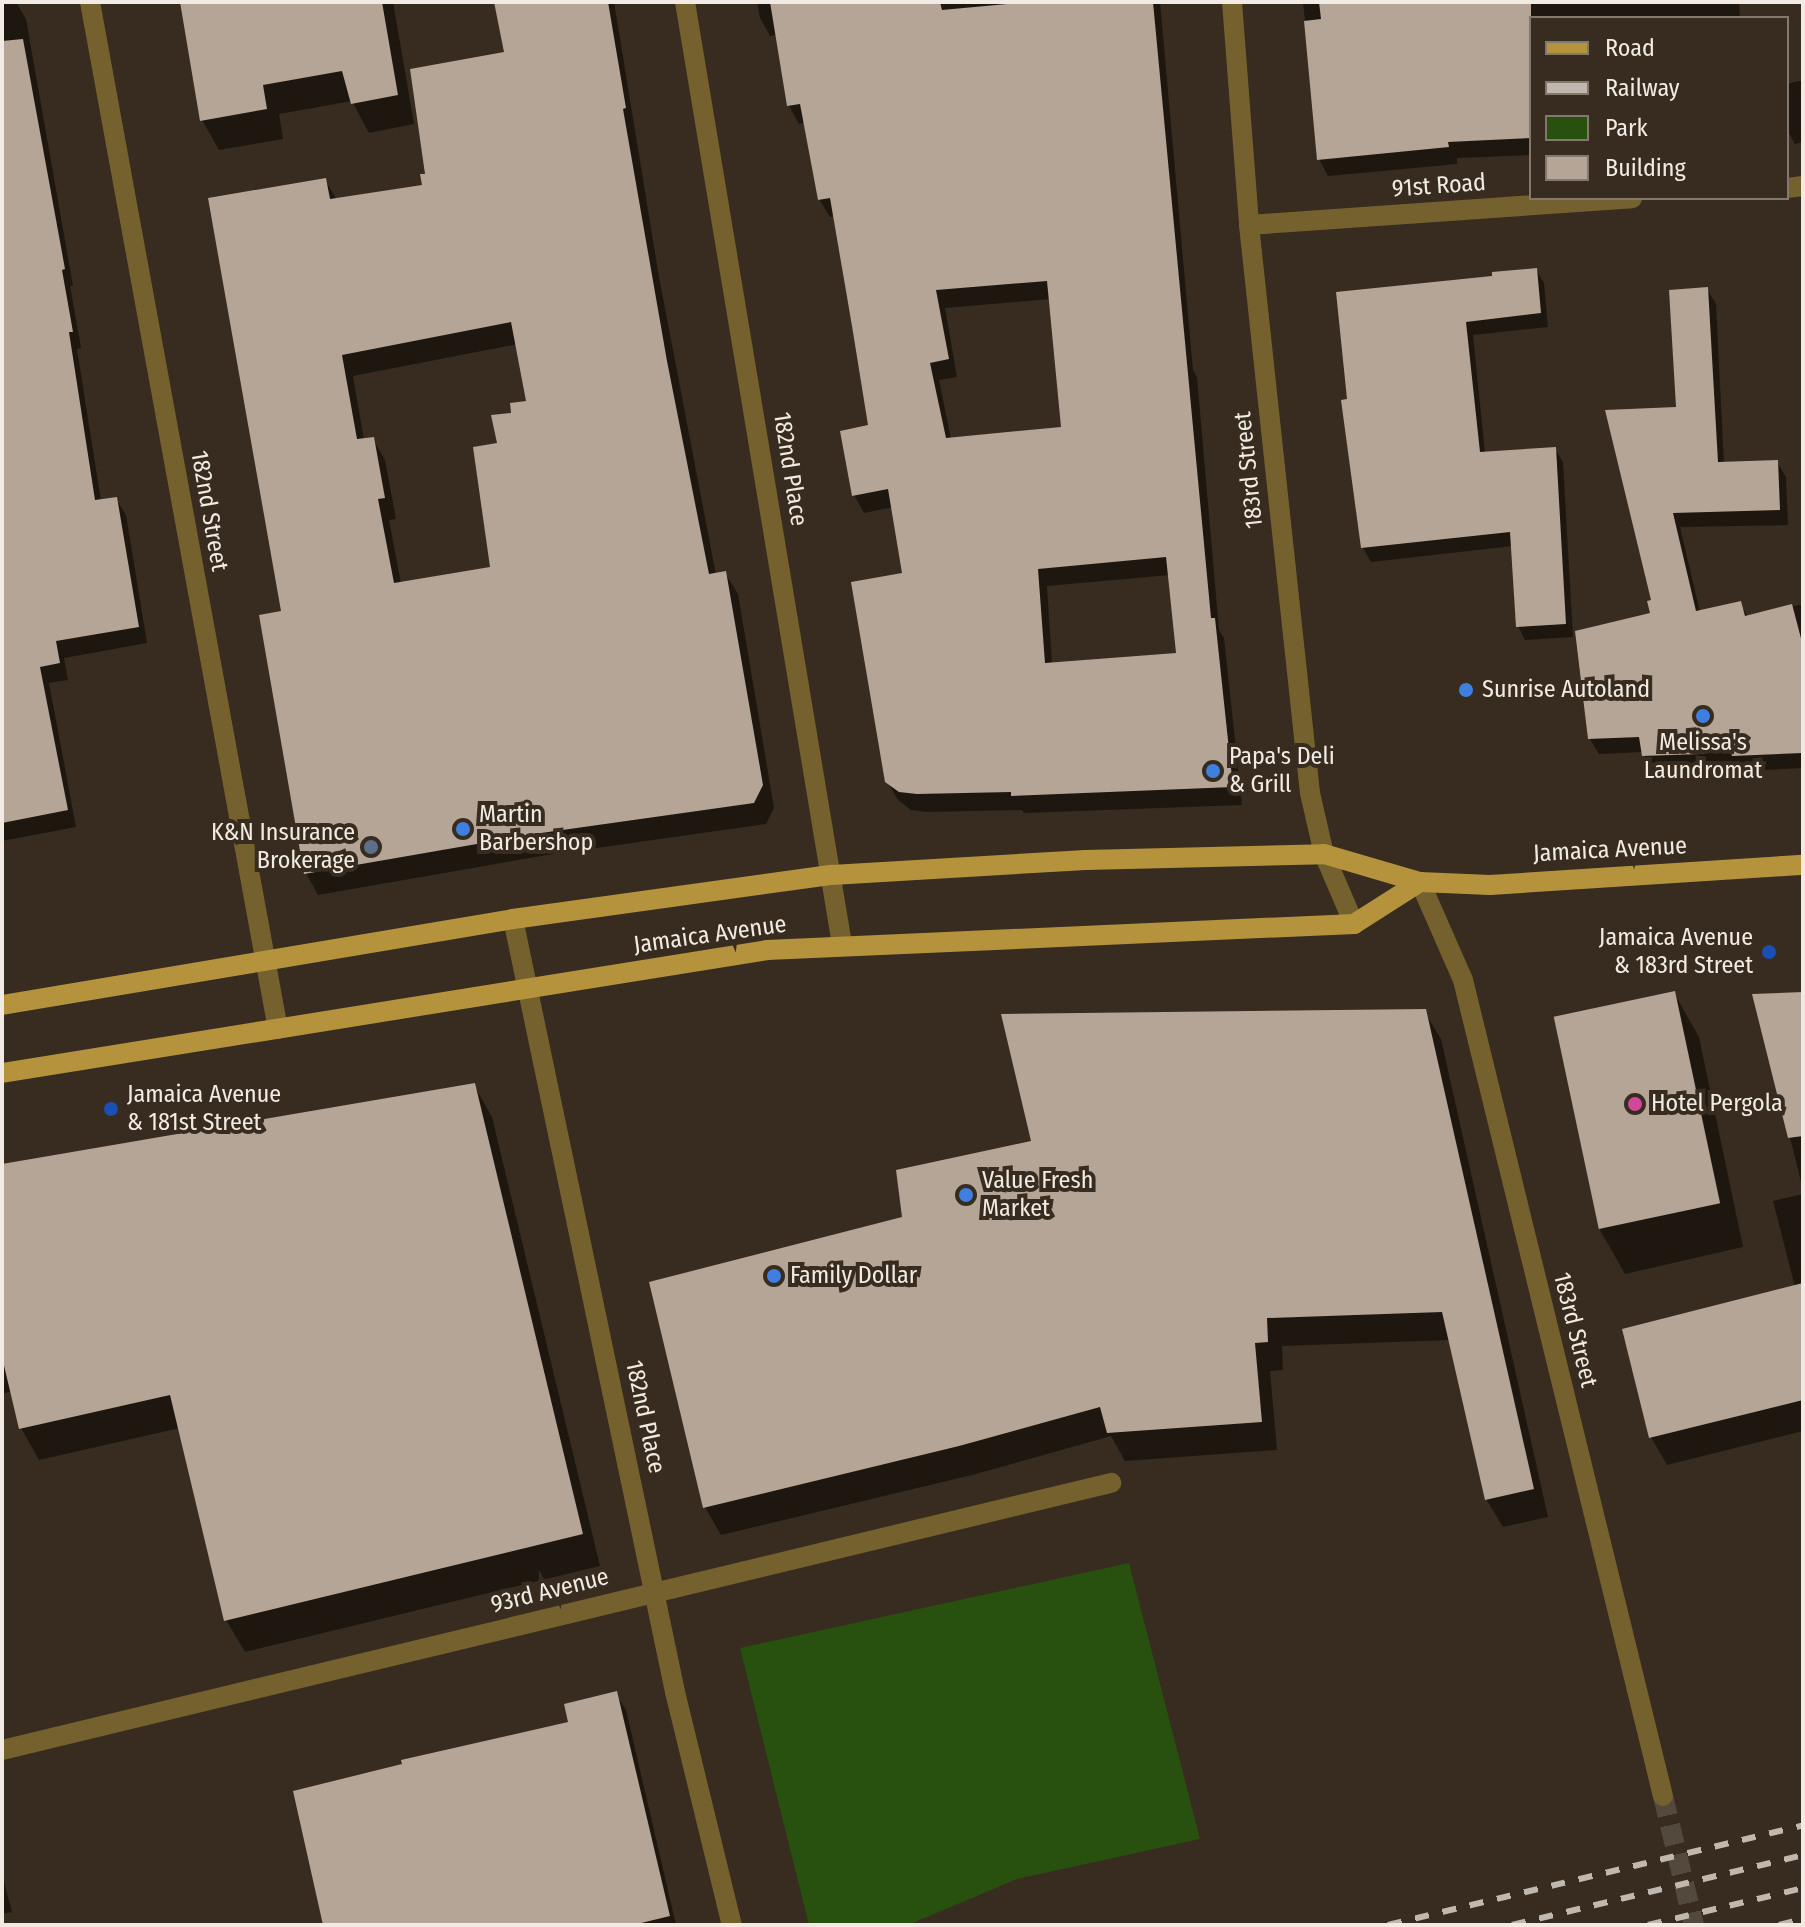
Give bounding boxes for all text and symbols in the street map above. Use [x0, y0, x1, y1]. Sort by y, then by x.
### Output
legend [1529, 16, 1789, 200]
text: Road [1605, 34, 1655, 62]
text: Railway [1605, 74, 1680, 102]
text: Park [1605, 114, 1648, 142]
text: Building [1605, 154, 1686, 182]
street label: 91st Road [1391, 168, 1487, 204]
street label: 182nd Place [767, 410, 813, 528]
street label: 183rd Street [1229, 410, 1269, 530]
street label: 182nd Street [184, 448, 234, 574]
place label: Sunrise Autoland [1482, 676, 1650, 704]
marker: Sunrise Autoland [1457, 681, 1475, 699]
marker: Melissa's Laundromat [1694, 707, 1712, 725]
place label: Melissa's Laundromat [1644, 729, 1762, 785]
place label: Papa's Deli & Grill [1229, 743, 1335, 799]
marker: Papa's Deli & Grill [1204, 762, 1222, 780]
place label: Martin Barbershop [479, 801, 593, 857]
place label: K&N Insurance Brokerage [211, 819, 355, 875]
marker: Martin Barbershop [454, 820, 472, 838]
street label: Jamaica Avenue [1532, 832, 1688, 868]
marker: K&N Insurance Brokerage [362, 838, 380, 856]
street label: Jamaica Avenue [632, 910, 788, 960]
place label: Jamaica Avenue & 183rd Street [1599, 924, 1753, 980]
marker: Jamaica Avenue & 183rd Street [1760, 943, 1778, 961]
place label: Jamaica Avenue & 181st Street [127, 1081, 281, 1137]
place label: Hotel Pergola [1651, 1090, 1783, 1118]
marker: Hotel Pergola [1626, 1095, 1644, 1113]
marker: Jamaica Avenue & 181st Street [102, 1100, 120, 1118]
place label: Value Fresh Market [982, 1167, 1093, 1223]
marker: Value Fresh Market [957, 1186, 975, 1204]
place label: Family Dollar [790, 1262, 917, 1290]
marker: Family Dollar [765, 1267, 783, 1285]
street label: 183rd Street [1547, 1270, 1603, 1390]
street label: 182nd Place [619, 1358, 671, 1476]
street label: 93rd Avenue [488, 1562, 612, 1620]

